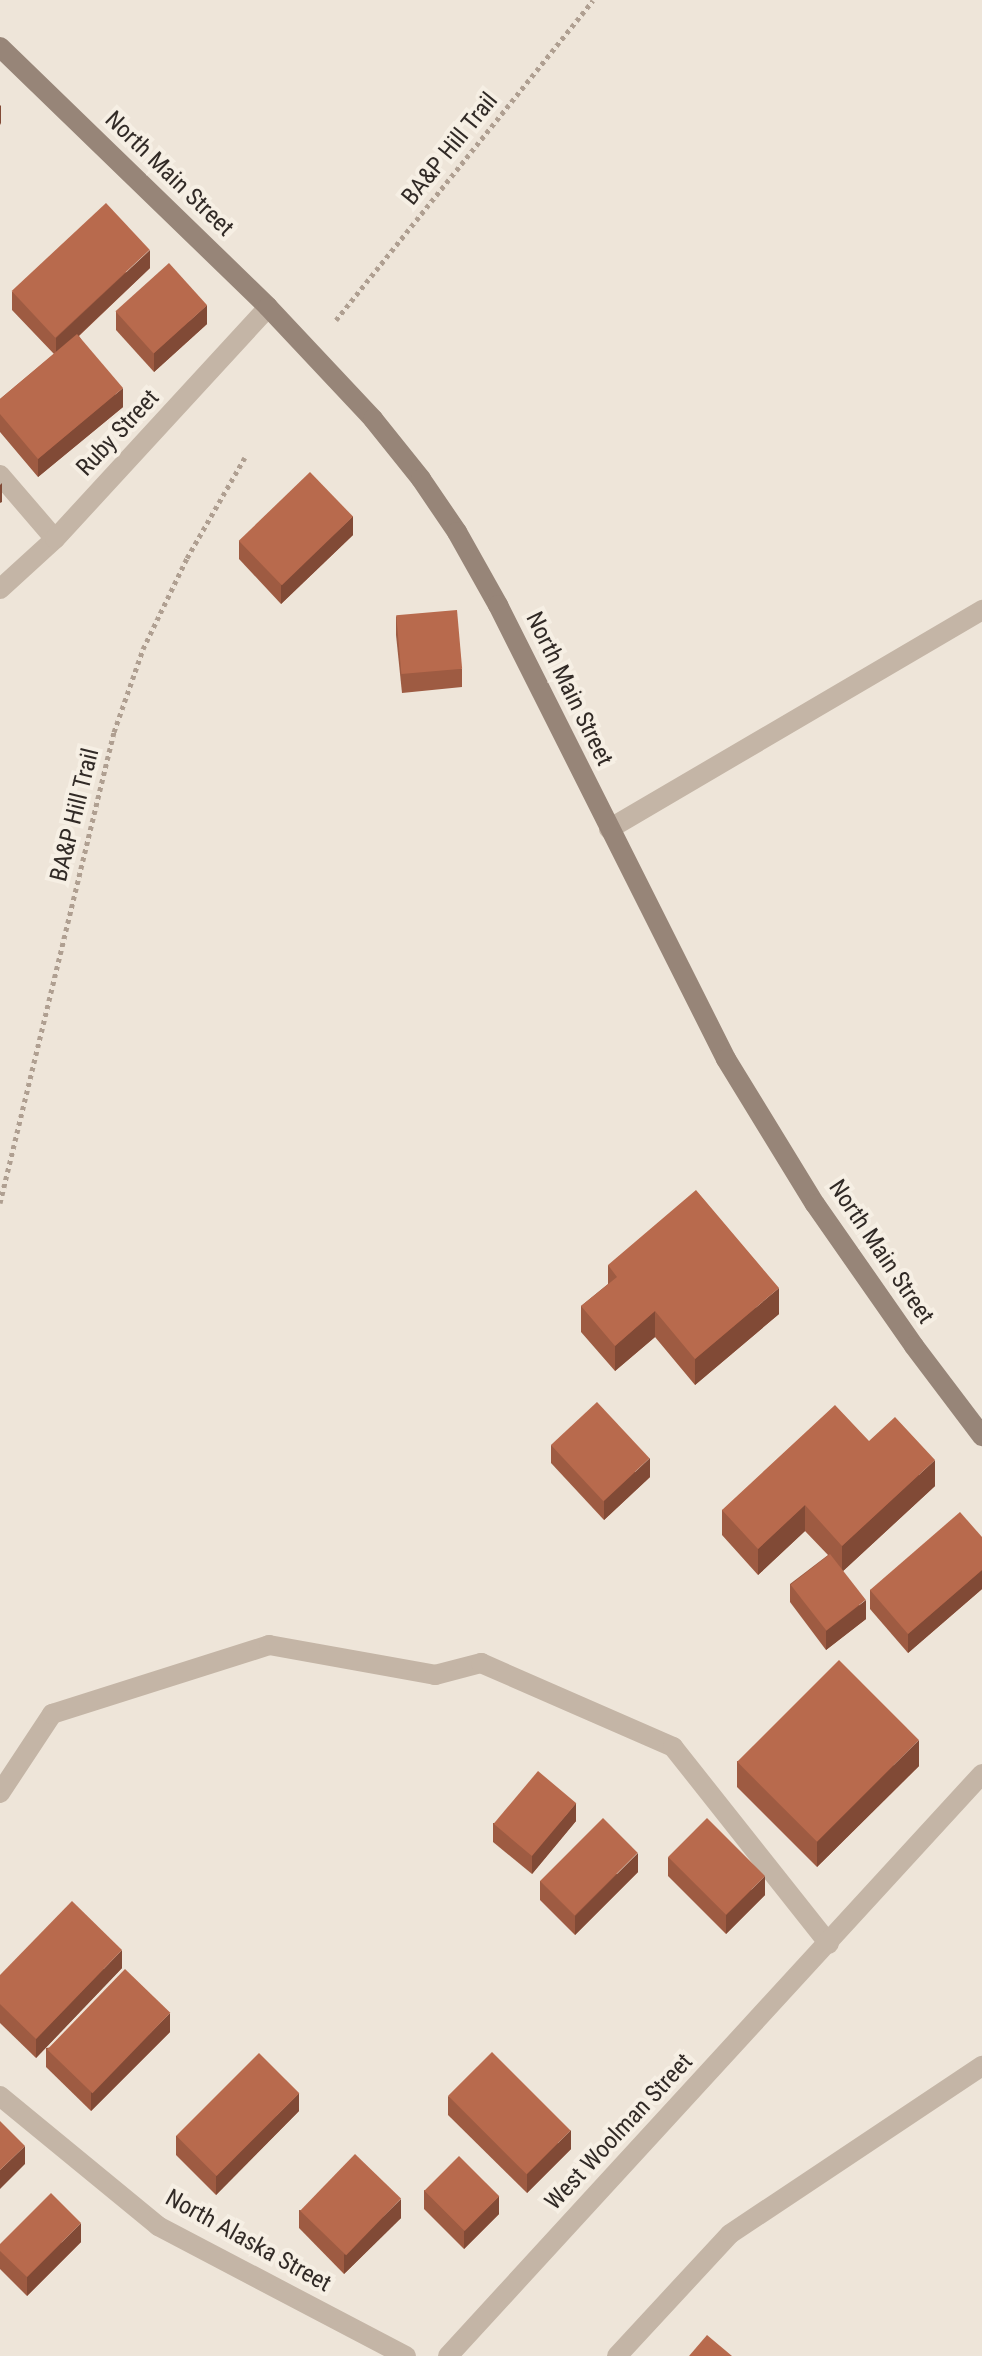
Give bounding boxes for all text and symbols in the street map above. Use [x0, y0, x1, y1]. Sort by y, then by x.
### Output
street label: BA&P Hill Trail [396, 87, 504, 211]
street label: North Main Street [99, 105, 239, 243]
street label: Ruby Street [71, 384, 165, 482]
street label: North Main Street [519, 607, 619, 771]
street label: BA&P Hill Trail [44, 745, 106, 885]
street label: North Main Street [822, 1175, 940, 1329]
street label: West Woolman Street [539, 2048, 699, 2216]
street label: North Alaska Street [160, 2184, 336, 2298]

